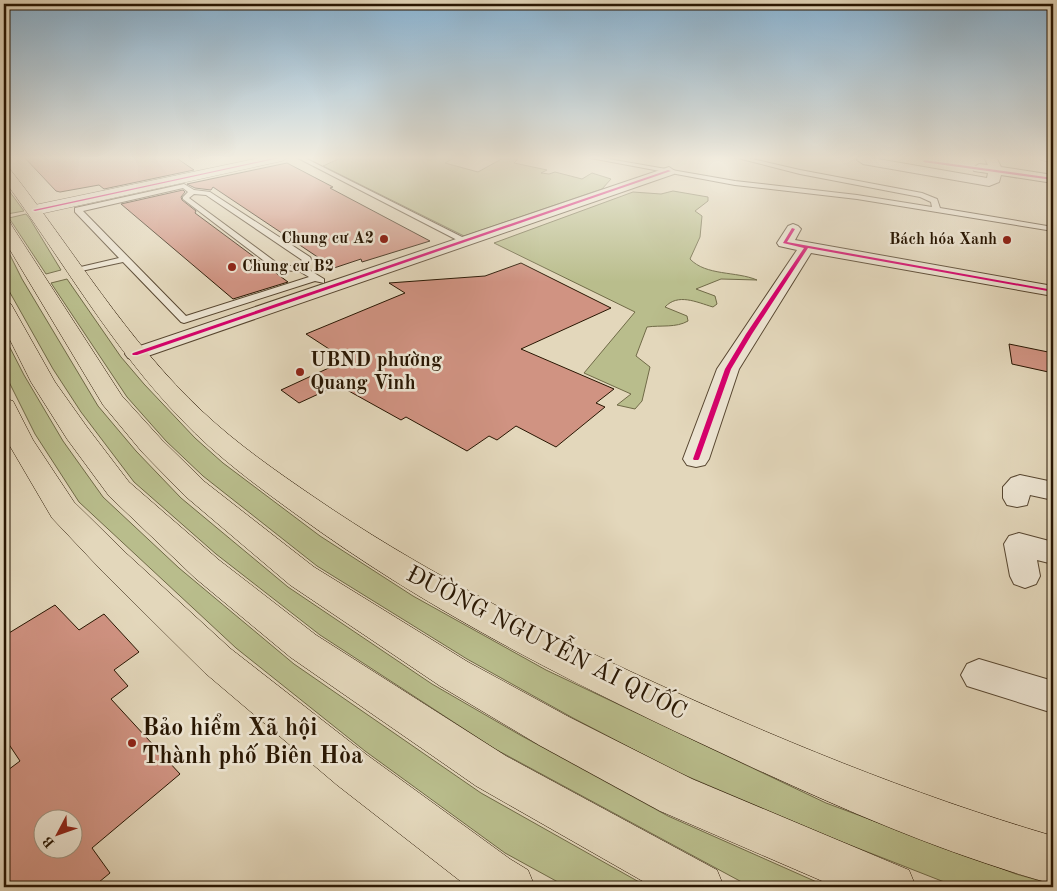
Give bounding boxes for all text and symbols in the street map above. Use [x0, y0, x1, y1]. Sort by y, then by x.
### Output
place label: Chung cư A2 [281, 231, 374, 247]
place label: Bách hóa Xanh [889, 232, 997, 248]
marker: Chung cư A2 [378, 233, 390, 245]
marker: Bách hóa Xanh [1001, 234, 1013, 246]
place label: Chung cư B2 [242, 259, 334, 275]
marker: Chung cư B2 [226, 261, 238, 273]
place label: UBND phường Quang Vinh [310, 351, 442, 394]
marker: UBND phường Quang Vinh [294, 366, 306, 378]
street label: ĐƯỜNG NGUYỄN ÁI QUỐC [402, 556, 694, 725]
place label: Bảo hiểm Xã hội Thành phố Biên Hòa [142, 713, 363, 769]
marker: Bảo hiểm Xã hội Thành phố Biên Hòa [126, 737, 138, 749]
north arrow [32, 808, 82, 858]
text: B [40, 833, 57, 850]

